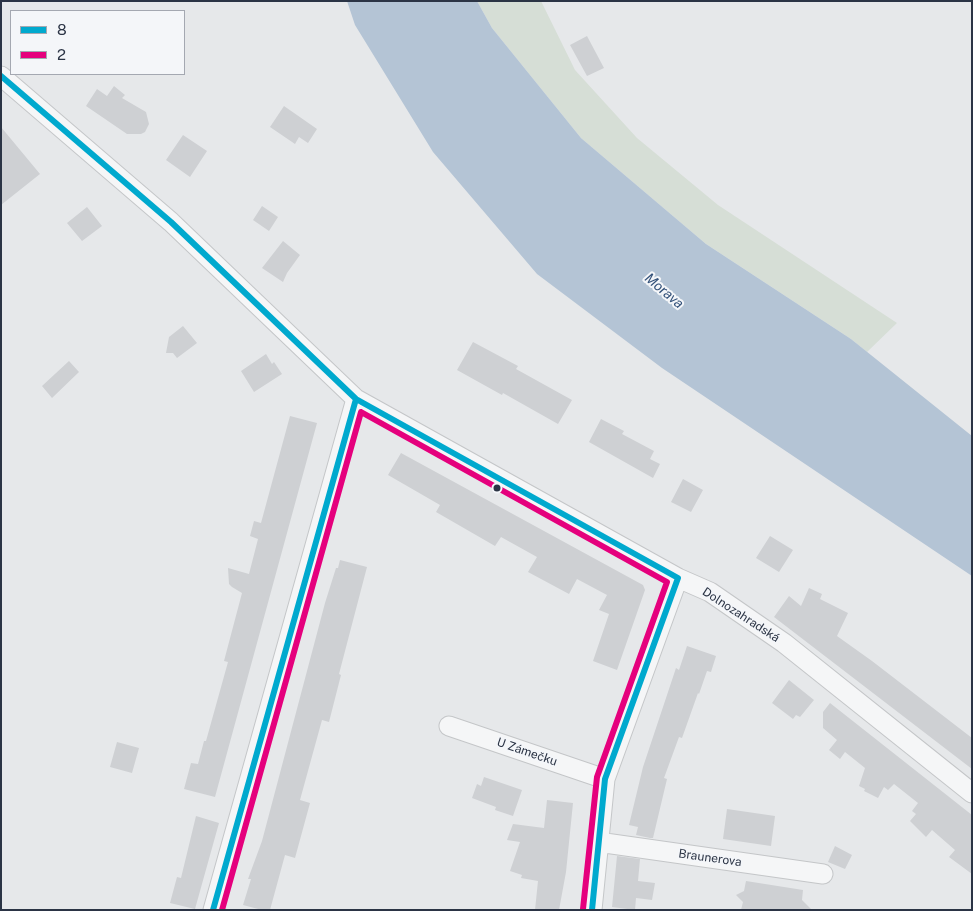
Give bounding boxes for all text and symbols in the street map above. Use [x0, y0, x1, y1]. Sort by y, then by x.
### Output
legend [10, 10, 185, 75]
text: 8 [57, 21, 67, 38]
text: 2 [57, 46, 66, 63]
water label: Morava [641, 270, 687, 312]
unlabelled marker [492, 483, 502, 493]
street label: Dolnozahradská [700, 585, 782, 645]
street label: U Zámečku [495, 735, 559, 769]
street label: Braunerova [677, 846, 743, 870]

